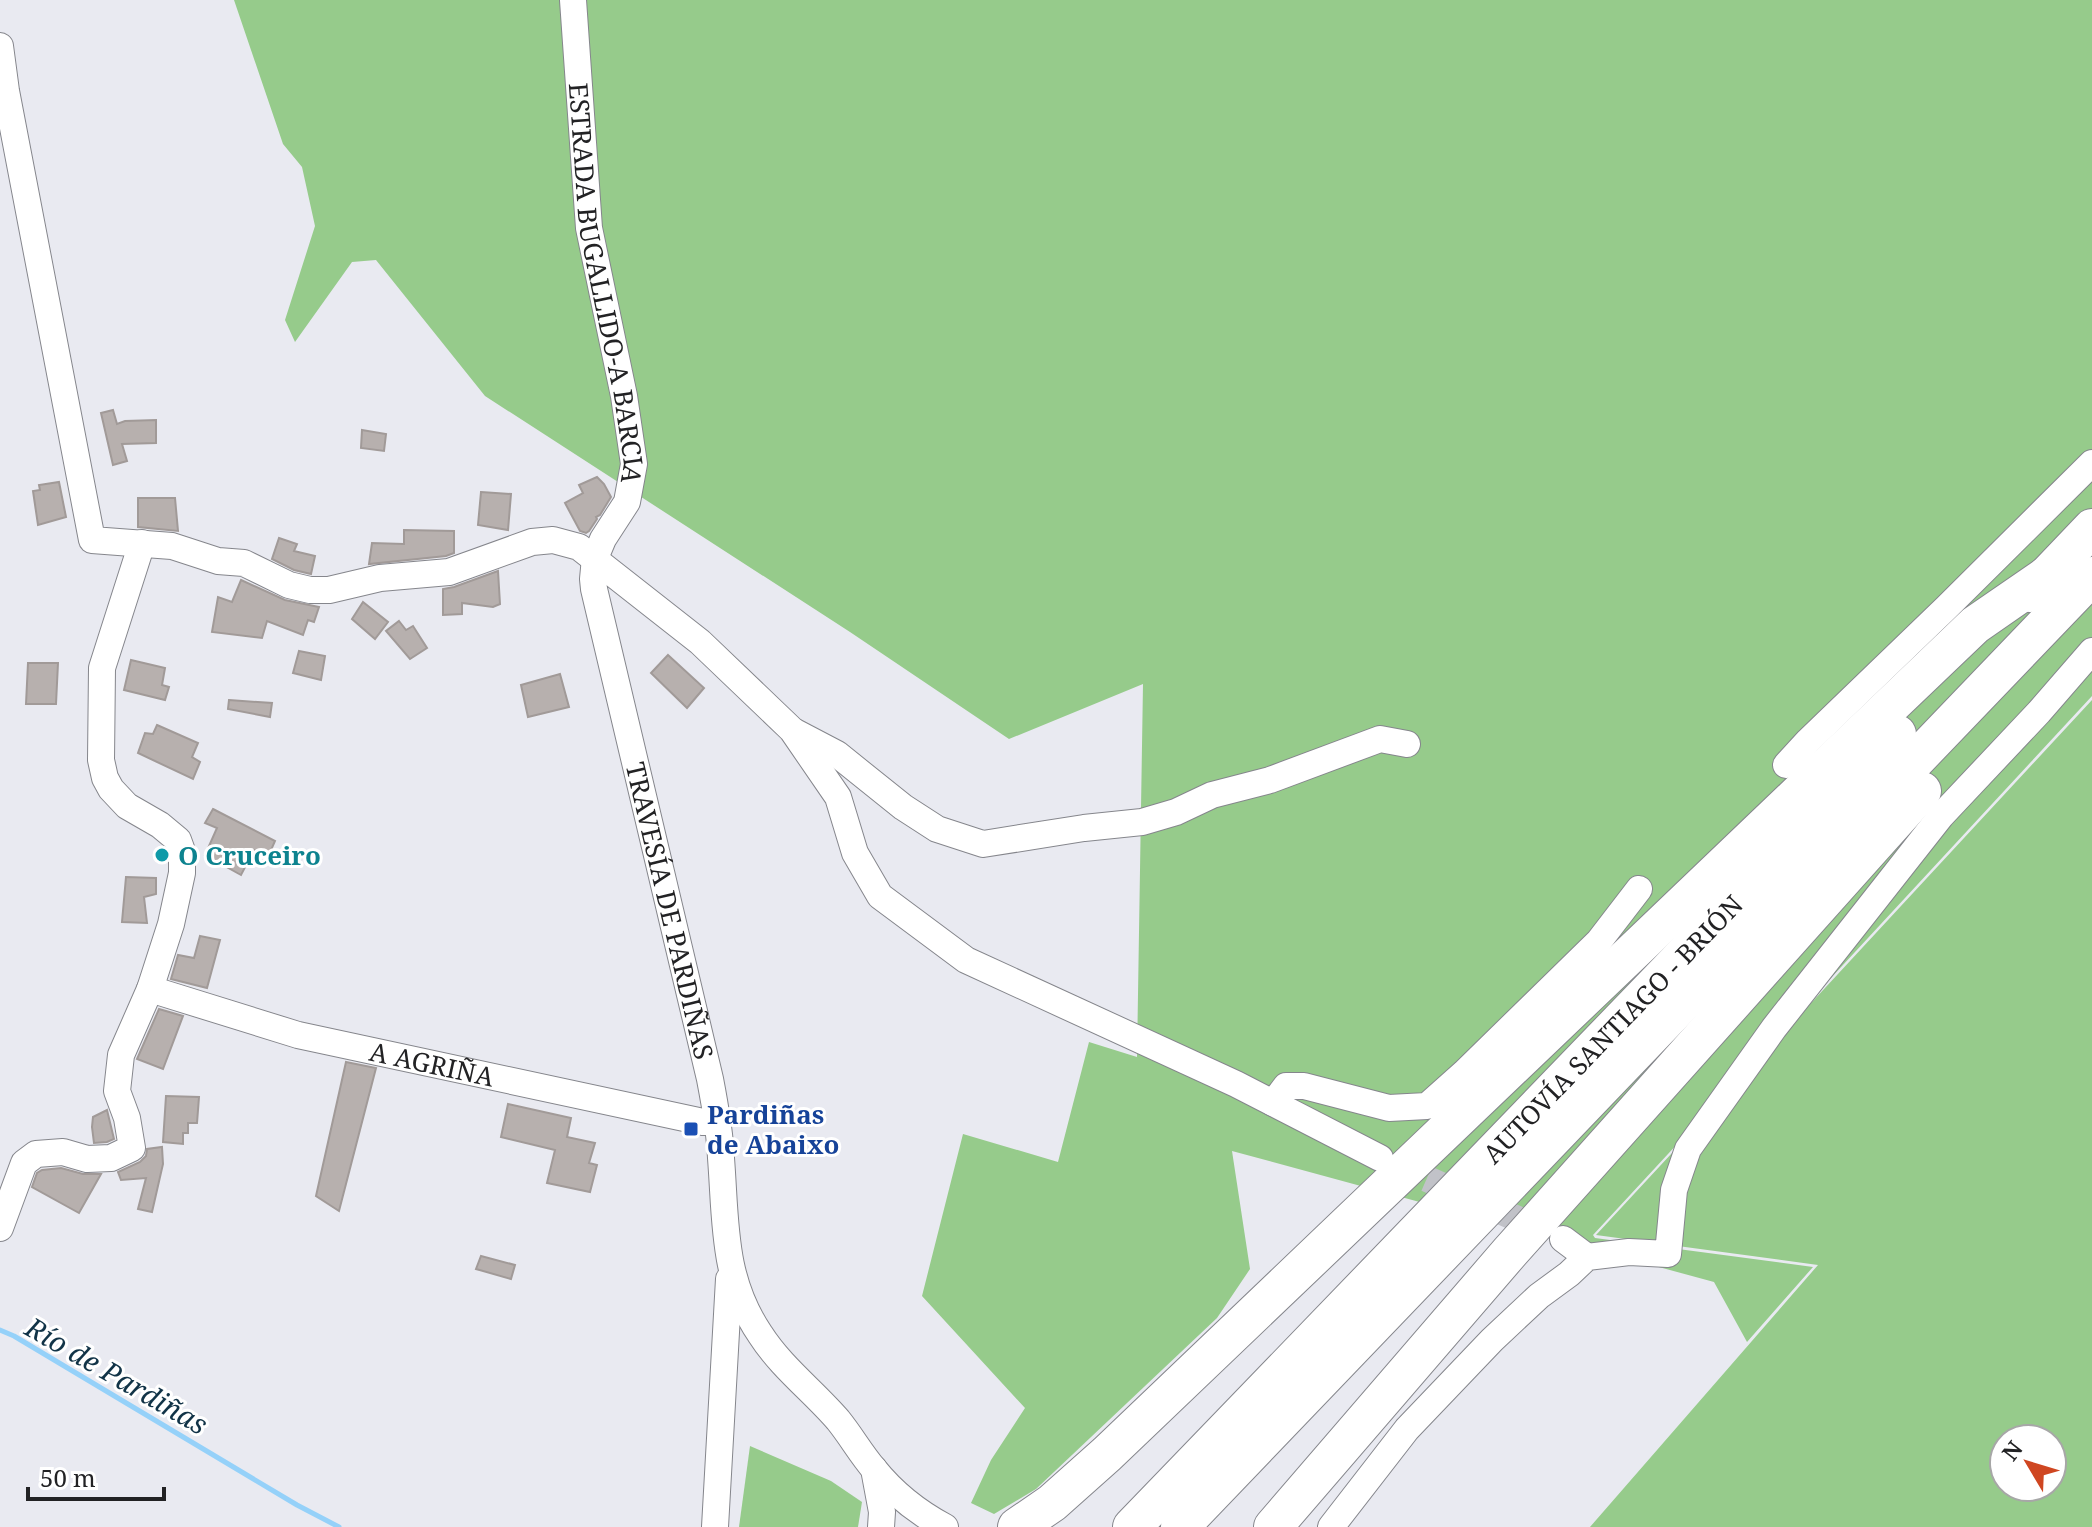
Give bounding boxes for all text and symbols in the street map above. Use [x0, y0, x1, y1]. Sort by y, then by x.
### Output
street label: ESTRADA BUGALLIDO-A BARCIA [561, 82, 652, 488]
street label: TRAVESÍA DE PARDIÑAS [618, 758, 723, 1063]
place label: O Cruceiro [178, 837, 321, 873]
marker: O Cruceiro [153, 846, 171, 864]
street label: AUTOVÍA SANTIAGO - BRIÓN [1474, 887, 1751, 1171]
street label: A AGRIÑA [366, 1033, 498, 1095]
place label: Pardiñas de Abaixo [707, 1096, 839, 1162]
marker: Pardiñas de Abaixo [682, 1120, 700, 1138]
water label: Río de Pardiñas [18, 1307, 215, 1443]
north arrow [1988, 1423, 2068, 1503]
text: N [1994, 1434, 2029, 1466]
scale bar [28, 1451, 164, 1501]
text: 50 m [40, 1461, 96, 1494]

